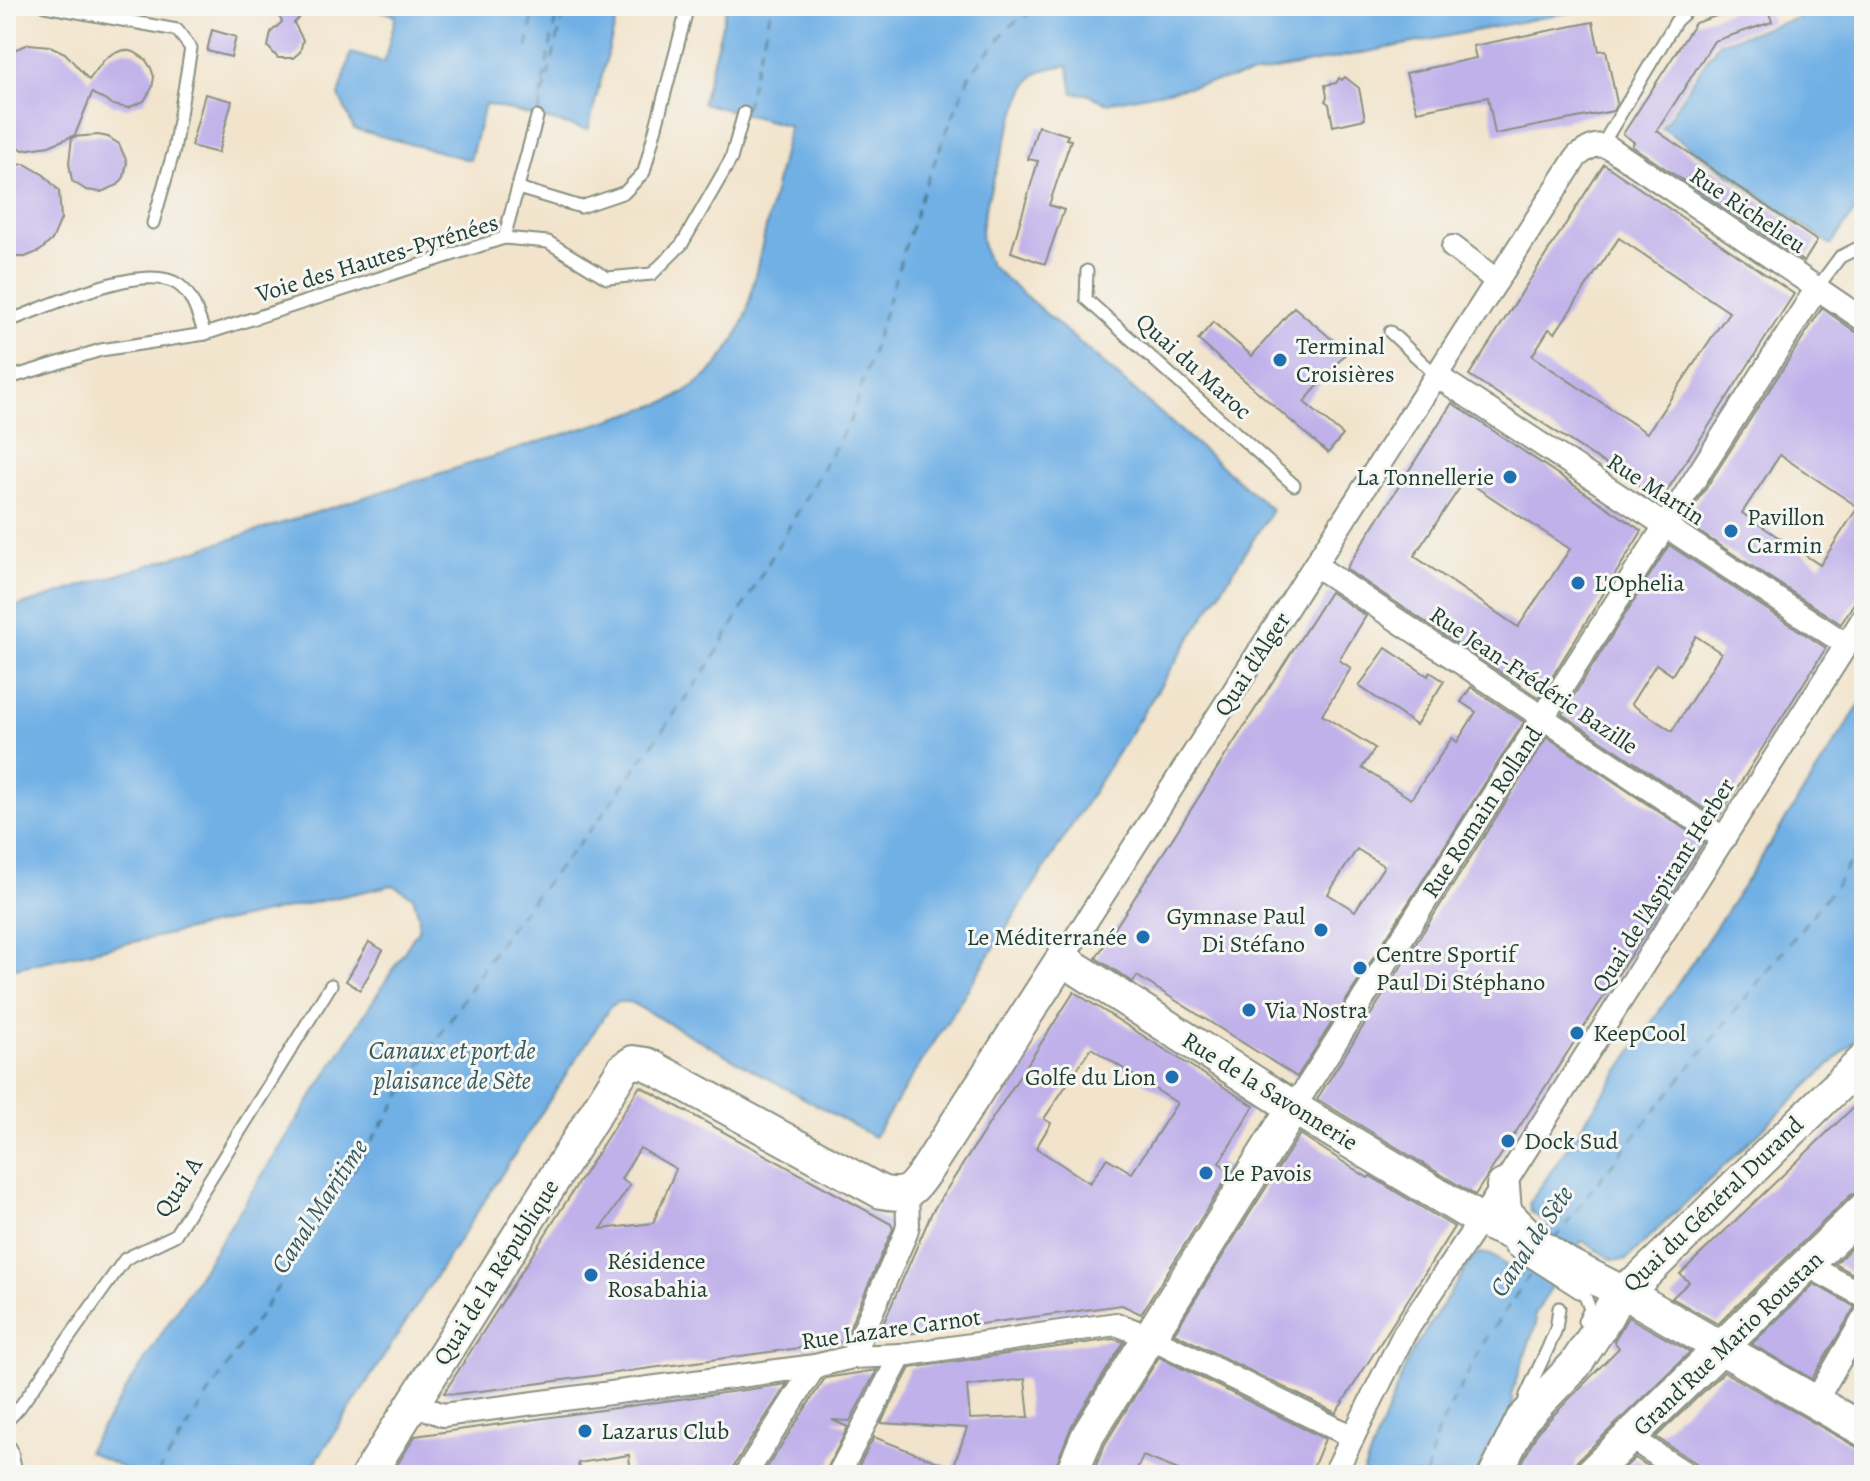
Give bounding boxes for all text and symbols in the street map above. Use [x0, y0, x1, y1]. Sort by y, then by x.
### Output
street label: Rue Richelieu [1684, 159, 1812, 261]
street label: Voie des Hautes-Pyrénées [251, 206, 502, 310]
street label: Quai du Maroc [1129, 305, 1259, 427]
place label: Terminal Croisières [1296, 330, 1395, 390]
marker: Terminal Croisières [1271, 351, 1289, 369]
street label: Rue Martin [1601, 445, 1711, 533]
place label: La Tonnellerie [1356, 461, 1494, 493]
marker: La Tonnellerie [1501, 468, 1519, 486]
place label: Pavillon Carmin [1747, 501, 1825, 561]
marker: Pavillon Carmin [1722, 522, 1740, 540]
place label: L'Ophelia [1594, 567, 1685, 599]
marker: L'Ophelia [1569, 574, 1587, 592]
street label: Rue Jean-Frédéric Bazille [1424, 598, 1644, 762]
street label: Quai d'Alger [1206, 606, 1298, 722]
street label: Rue Romain Rolland [1414, 720, 1550, 904]
street label: Quai de l'Aspirant Herber [1584, 772, 1742, 998]
place label: Gymnase Paul Di Stéfano [1167, 900, 1305, 960]
place label: Le Méditerranée [966, 921, 1127, 953]
marker: Gymnase Paul Di Stéfano [1312, 921, 1330, 939]
marker: Le Méditerranée [1134, 928, 1152, 946]
place label: Centre Sportif Paul Di Stéphano [1376, 938, 1545, 998]
marker: Centre Sportif Paul Di Stéphano [1351, 959, 1369, 977]
place label: Via Nostra [1264, 994, 1369, 1026]
marker: Via Nostra [1240, 1001, 1258, 1019]
place label: KeepCool [1593, 1017, 1686, 1049]
street label: Rue de la Savonnerie [1176, 1024, 1364, 1158]
marker: KeepCool [1568, 1024, 1586, 1042]
water label: Canaux et port de plaisance de Sète [368, 1033, 536, 1098]
place label: Golfe du Lion [1025, 1061, 1156, 1093]
marker: Golfe du Lion [1163, 1068, 1181, 1086]
street label: Quai du Général Durand [1616, 1109, 1811, 1299]
place label: Dock Sud [1524, 1125, 1618, 1157]
water label: Canal Maritime [263, 1132, 376, 1280]
marker: Dock Sud [1499, 1132, 1517, 1150]
street label: Quai A [146, 1150, 210, 1224]
place label: Le Pavois [1222, 1157, 1312, 1189]
marker: Le Pavois [1197, 1164, 1215, 1182]
street label: Quai de la République [426, 1173, 566, 1371]
water label: Canal de Sète [1481, 1179, 1581, 1304]
street label: Grand'Rue Mario Roustan [1626, 1244, 1830, 1442]
place label: Résidence Rosabahia [607, 1245, 709, 1305]
marker: Résidence Rosabahia [582, 1266, 600, 1284]
street label: Rue Lazare Carnot [799, 1301, 983, 1357]
place label: Lazarus Club [601, 1415, 729, 1447]
marker: Lazarus Club [576, 1422, 594, 1440]

